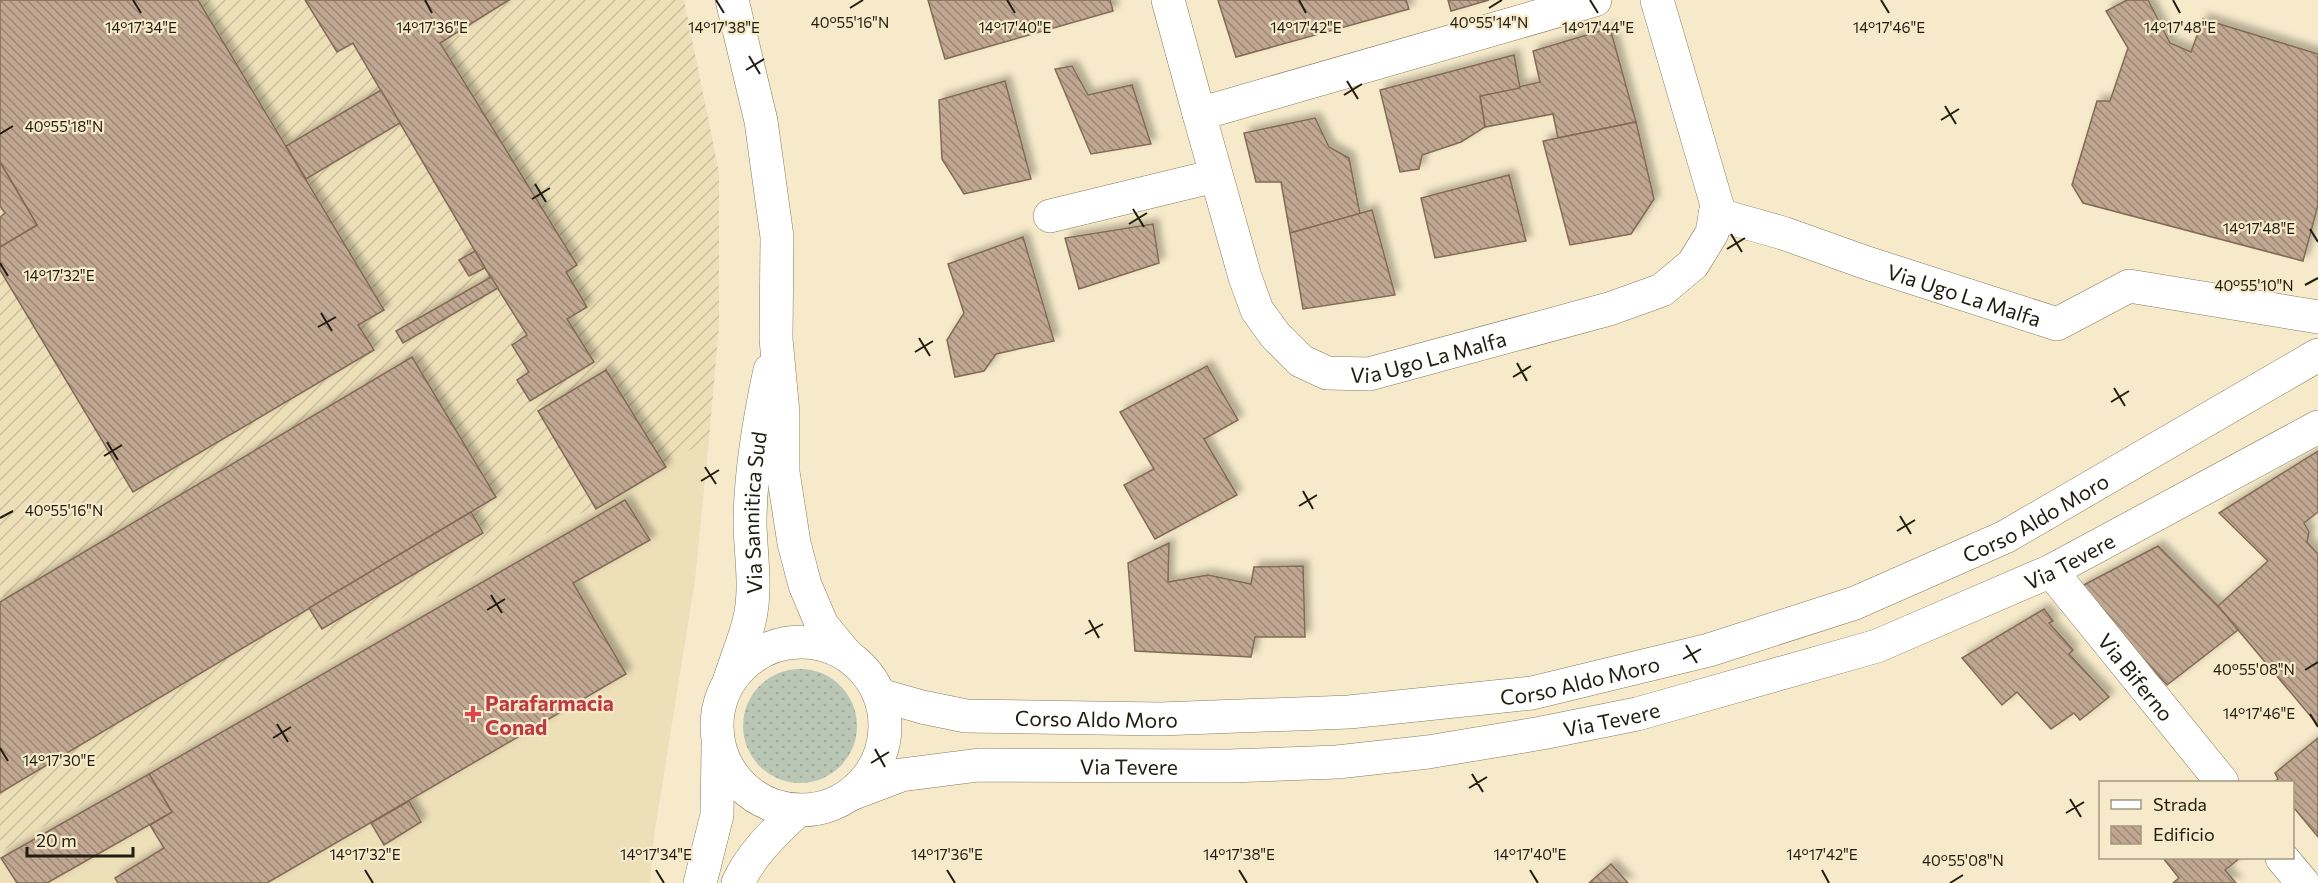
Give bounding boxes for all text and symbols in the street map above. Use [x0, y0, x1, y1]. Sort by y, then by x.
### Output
text: 40°55'16"N [811, 13, 889, 31]
text: 40°55'14"N [1450, 13, 1528, 31]
text: 14°17'34"E [105, 18, 177, 36]
text: 14°17'36"E [396, 18, 468, 36]
text: 14°17'38"E [688, 18, 760, 36]
text: 14°17'40"E [978, 18, 1052, 36]
text: 14°17'42"E [1270, 18, 1342, 36]
text: 14°17'44"E [1562, 18, 1634, 36]
text: 14°17'46"E [1853, 18, 1925, 36]
text: 14°17'48"E [2144, 18, 2216, 36]
text: 40°55'18"N [25, 117, 103, 135]
text: 14°17'48"E [2223, 219, 2295, 237]
street label: Via Ugo La Malfa [1884, 258, 2044, 331]
text: 14°17'32"E [23, 266, 95, 284]
text: 40°55'10"N [2214, 276, 2294, 294]
street label: Via Ugo La Malfa [1350, 325, 1509, 387]
street label: Via Sannitica Sud [737, 429, 771, 594]
street label: Corso Aldo Moro [1958, 467, 2113, 567]
text: 40°55'16"N [25, 501, 103, 519]
street label: Via Tevere [2020, 527, 2118, 594]
street label: Via Biferno [2094, 628, 2180, 726]
street label: Corso Aldo Moro [1499, 650, 1662, 709]
text: 40°55'08"N [2213, 660, 2295, 678]
place label: Parafarmacia Conad [485, 690, 614, 739]
street label: Via Tevere [1561, 696, 1662, 741]
street label: Corso Aldo Moro [1015, 704, 1178, 732]
text: 14°17'46"E [2223, 704, 2295, 722]
marker: Parafarmacia Conad [466, 707, 480, 721]
text: 14°17'30"E [23, 751, 95, 769]
street label: Via Tevere [1080, 753, 1178, 778]
legend [2099, 781, 2294, 859]
text: Strada [2153, 793, 2207, 815]
scale bar [27, 820, 134, 858]
text: Edificio [2153, 823, 2215, 845]
text: 20 m [36, 829, 77, 851]
text: 14°17'32"E [329, 845, 401, 863]
text: 14°17'34"E [620, 845, 692, 863]
text: 14°17'36"E [911, 845, 983, 863]
text: 14°17'38"E [1203, 845, 1275, 863]
text: 14°17'40"E [1493, 845, 1567, 863]
text: 14°17'42"E [1786, 845, 1858, 863]
text: 40°55'08"N [1922, 851, 2004, 869]

